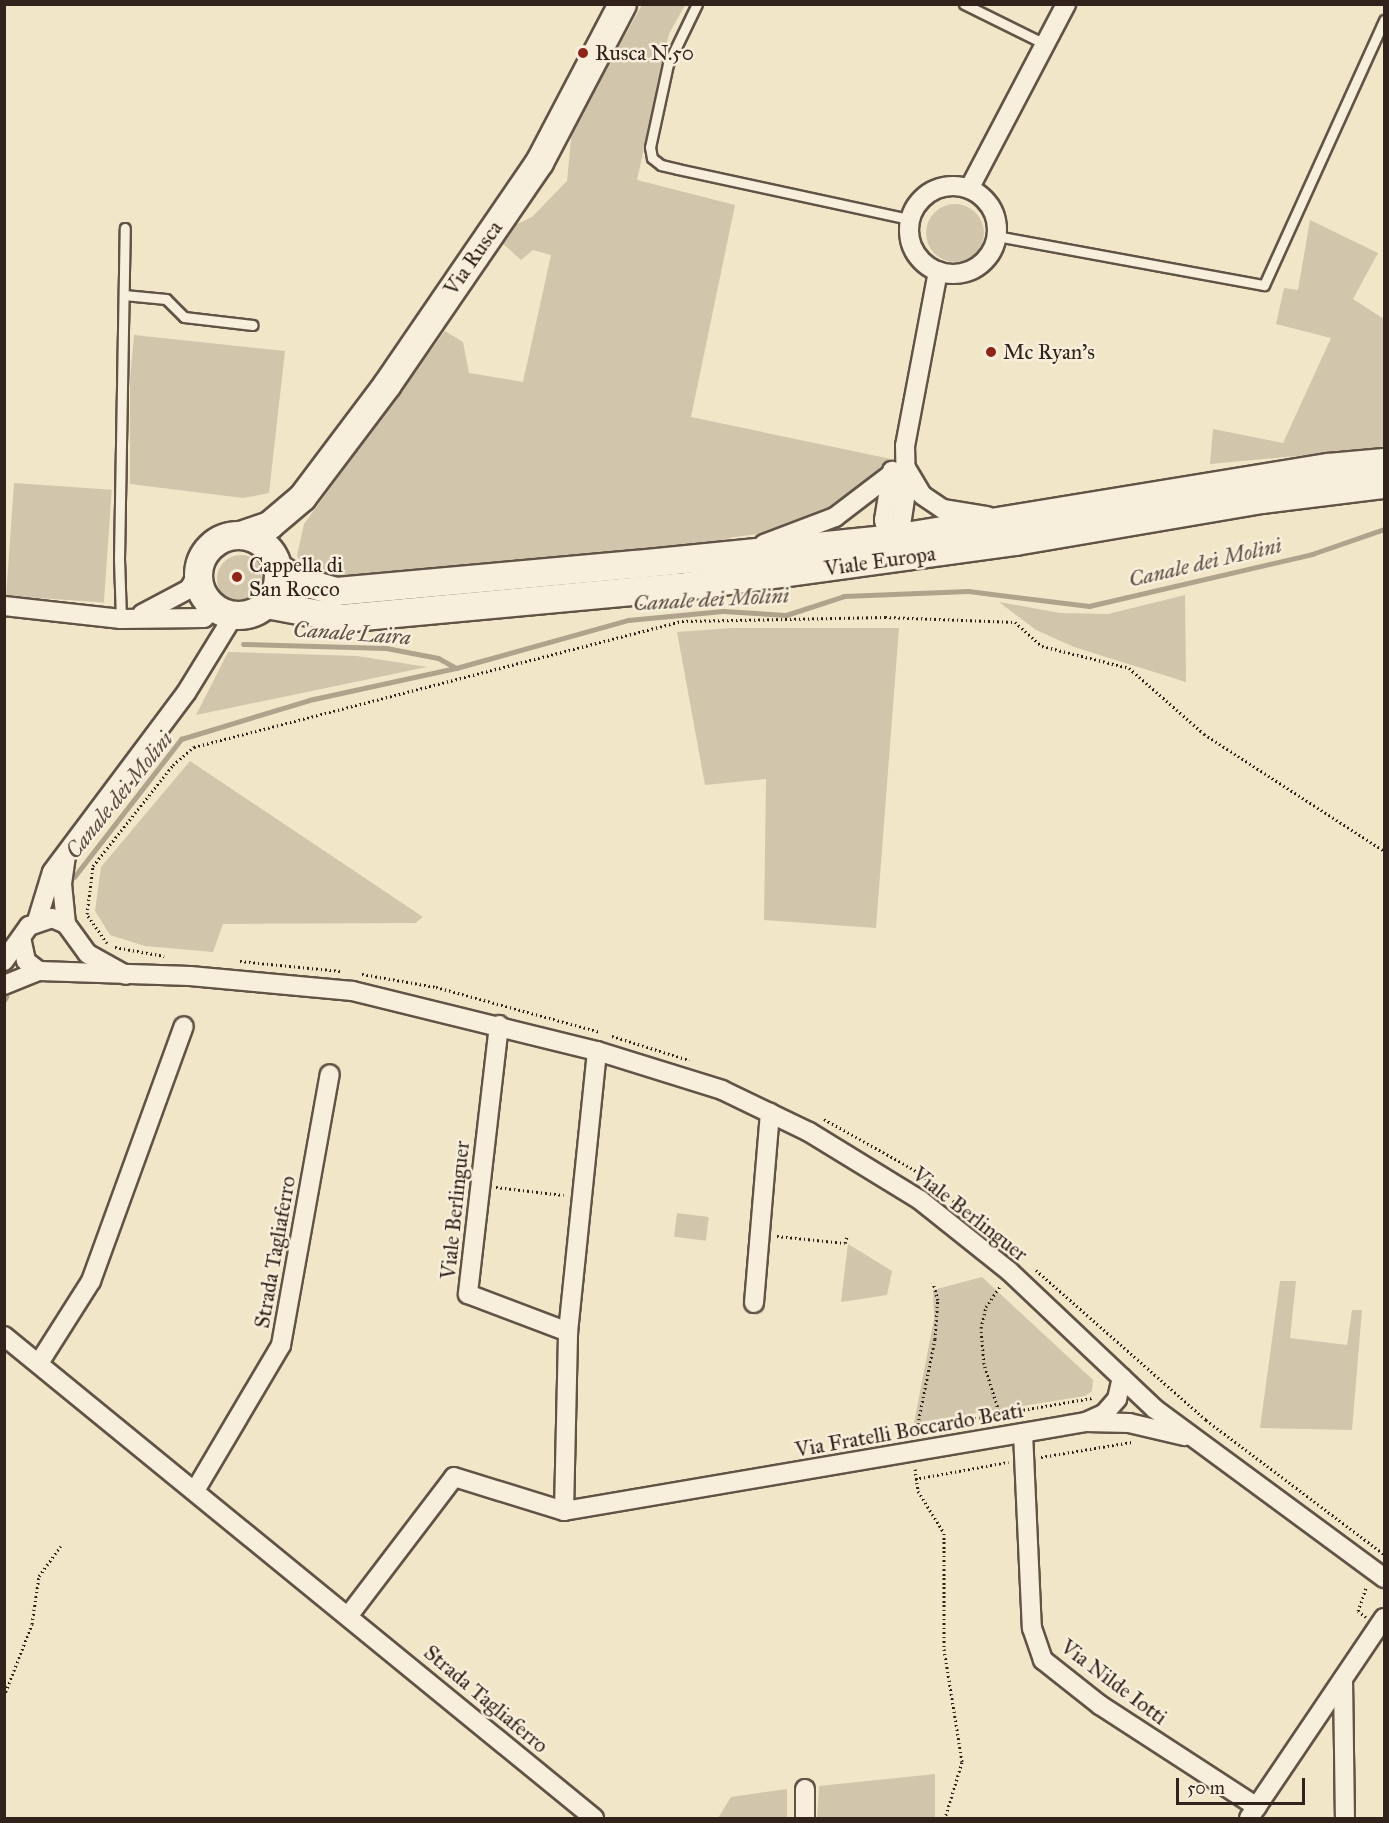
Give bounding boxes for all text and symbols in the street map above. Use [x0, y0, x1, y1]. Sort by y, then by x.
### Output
place label: Rusca N.50 [595, 40, 694, 66]
marker: Rusca N.50 [576, 46, 590, 60]
street label: Via Rusca [438, 216, 508, 300]
place label: Mc Ryan's [1003, 339, 1095, 365]
marker: Mc Ryan's [984, 345, 998, 359]
water label: Canale dei Molini [1126, 532, 1284, 592]
street label: Viale Europa [823, 541, 937, 581]
place label: Cappella di San Rocco [249, 552, 343, 602]
marker: Cappella di San Rocco [230, 570, 244, 584]
water label: Canale dei Molini [632, 582, 790, 616]
water label: Canale Laira [292, 616, 412, 650]
water label: Canale dei Molini [60, 726, 178, 864]
street label: Viale Berlinguer [435, 1139, 475, 1281]
street label: Viale Berlinguer [907, 1161, 1033, 1267]
street label: Strada Tagliaferro [249, 1174, 301, 1330]
street label: Via Fratelli Boccardo Beati [793, 1398, 1025, 1462]
street label: Via Nilde Iotti [1056, 1634, 1172, 1730]
street label: Strada Tagliaferro [419, 1640, 553, 1758]
scale bar [1179, 1766, 1308, 1804]
text: 50 m [1187, 1777, 1225, 1799]

